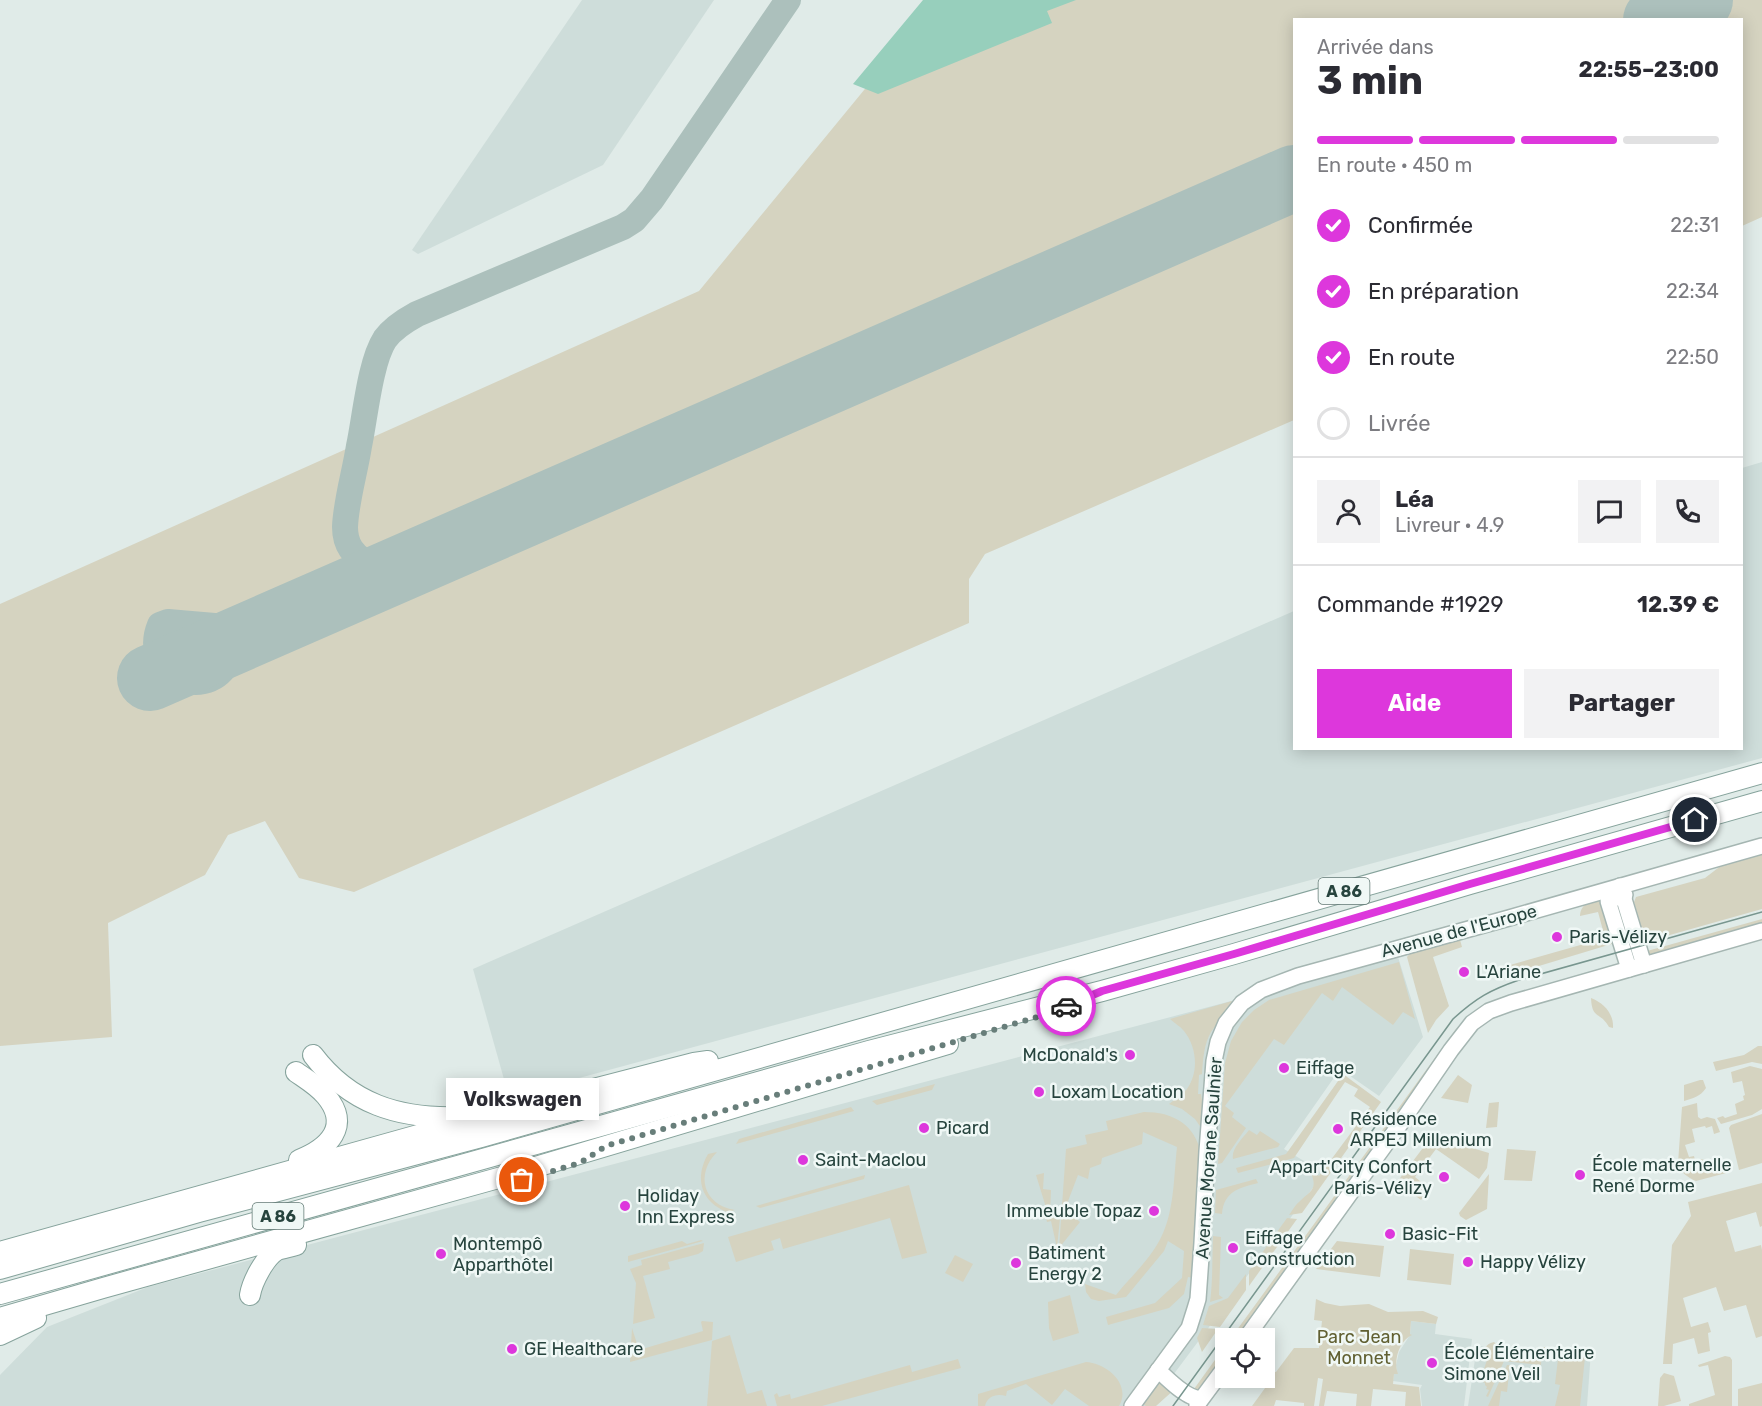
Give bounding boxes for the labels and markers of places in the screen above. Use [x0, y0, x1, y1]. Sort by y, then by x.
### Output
pin [1669, 794, 1720, 845]
place label: Paris-Vélizy [1569, 926, 1667, 948]
marker: Paris-Vélizy [1550, 930, 1564, 944]
place label: L'Ariane [1476, 961, 1541, 983]
marker: L'Ariane [1457, 965, 1471, 979]
place label: McDonald's [1022, 1044, 1118, 1066]
marker: McDonald's [1123, 1048, 1137, 1062]
place label: Eiffage [1296, 1057, 1354, 1079]
marker: Eiffage [1277, 1061, 1291, 1075]
callout: Volkswagen [446, 1078, 598, 1120]
place label: Loxam Location [1051, 1081, 1184, 1103]
marker: Loxam Location [1032, 1085, 1046, 1099]
place label: Résidence ARPEJ Millenium [1350, 1108, 1492, 1151]
place label: Picard [936, 1117, 989, 1139]
marker: Picard [917, 1121, 931, 1135]
marker: Résidence ARPEJ Millenium [1331, 1122, 1345, 1136]
place label: Saint-Maclou [815, 1149, 926, 1171]
marker: Saint-Maclou [796, 1153, 810, 1167]
pin [496, 1154, 547, 1205]
place label: École maternelle René Dorme [1592, 1154, 1732, 1197]
place label: Appart'City Confort Paris-Vélizy [1269, 1156, 1432, 1199]
marker: École maternelle René Dorme [1573, 1168, 1587, 1182]
marker: Appart'City Confort Paris-Vélizy [1437, 1170, 1451, 1184]
place label: Holiday Inn Express [637, 1185, 735, 1228]
marker: Holiday Inn Express [618, 1199, 632, 1213]
place label: Immeuble Topaz [1006, 1200, 1142, 1222]
marker: Immeuble Topaz [1147, 1204, 1161, 1218]
place label: Basic-Fit [1402, 1223, 1478, 1245]
place label: Eiffage Construction [1245, 1227, 1355, 1270]
marker: Basic-Fit [1383, 1227, 1397, 1241]
place label: Montempô Apparthôtel [453, 1233, 553, 1276]
marker: Eiffage Construction [1226, 1241, 1240, 1255]
place label: Batiment Energy 2 [1028, 1242, 1105, 1285]
marker: Montempô Apparthôtel [434, 1247, 448, 1261]
place label: Happy Vélizy [1480, 1251, 1586, 1273]
marker: Happy Vélizy [1461, 1255, 1475, 1269]
marker: Batiment Energy 2 [1009, 1256, 1023, 1270]
place label: GE Healthcare [524, 1338, 643, 1360]
marker: GE Healthcare [505, 1342, 519, 1356]
place label: École Élémentaire Simone Veil [1444, 1342, 1594, 1385]
marker: École Élémentaire Simone Veil [1425, 1356, 1439, 1370]

